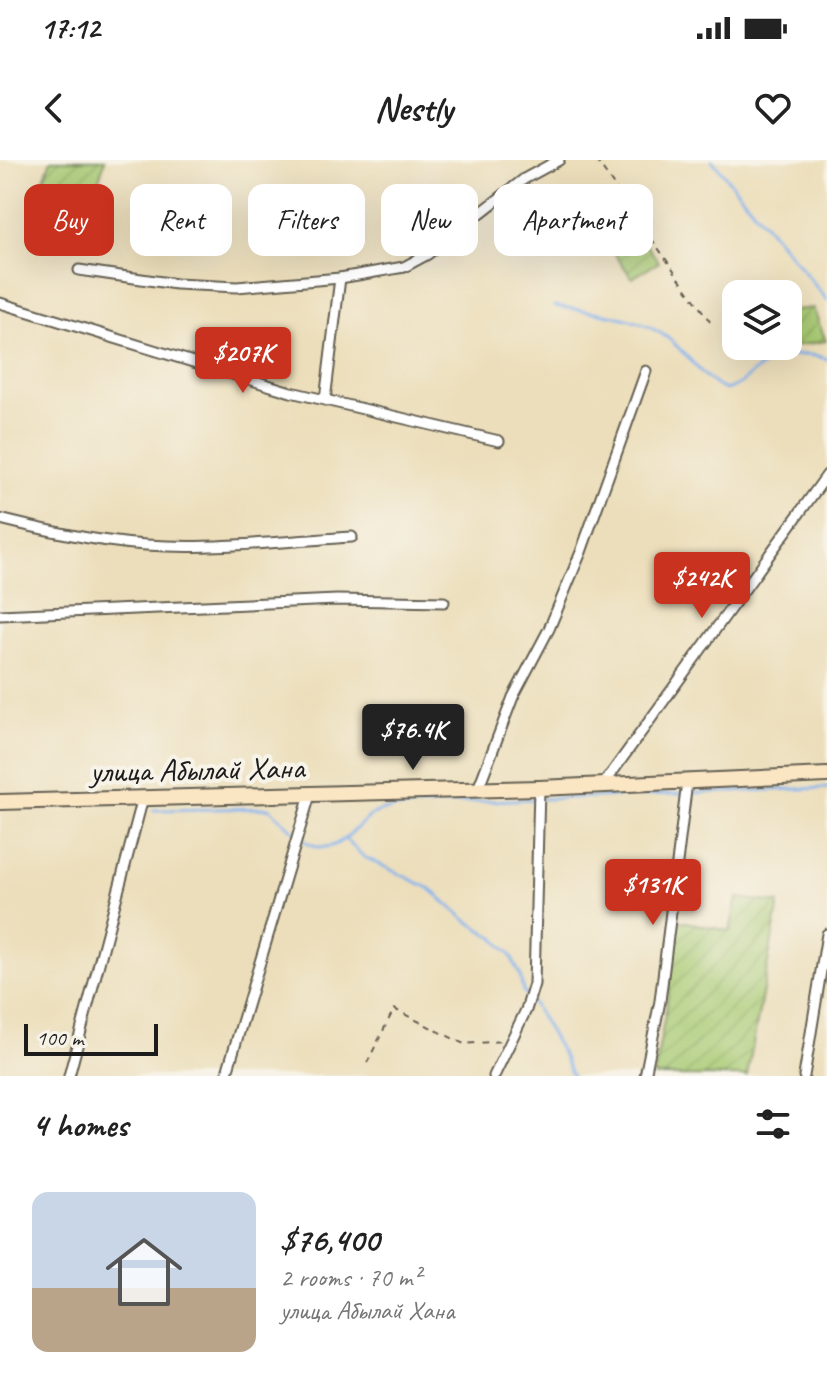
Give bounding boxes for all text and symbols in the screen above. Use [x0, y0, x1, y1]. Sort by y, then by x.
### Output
text: 17:12 [40, 9, 100, 47]
text: Nestly [375, 85, 452, 131]
icon: back [32, 86, 76, 130]
icon: heart [751, 86, 795, 130]
chip: Buy [24, 184, 114, 256]
chip: Rent [130, 184, 232, 256]
chip: Filters [248, 184, 365, 256]
chip: New [381, 184, 478, 256]
chip: Apartment [494, 184, 653, 256]
map controls [722, 280, 802, 360]
button: layers [722, 280, 802, 360]
pin: $207K [187, 327, 299, 395]
text: $207K [213, 336, 273, 369]
pin: $242K [646, 552, 758, 620]
text: $242K [672, 561, 732, 594]
pin: $76.4K [348, 704, 478, 772]
text: $76.4K [380, 713, 446, 746]
street label: улица Абылай Хана [87, 747, 307, 792]
pin: $131K [597, 859, 709, 927]
text: $131K [623, 868, 683, 901]
scale bar [24, 1020, 158, 1056]
text: 100 m [36, 1024, 83, 1052]
icon: filters [751, 1102, 795, 1146]
text: 4 homes [32, 1103, 128, 1146]
text: $76,400 [280, 1218, 379, 1261]
icon: home [96, 1224, 192, 1320]
text: 2 rooms · 70 m² [280, 1261, 421, 1294]
text: улица Абылай Хана [280, 1294, 454, 1327]

